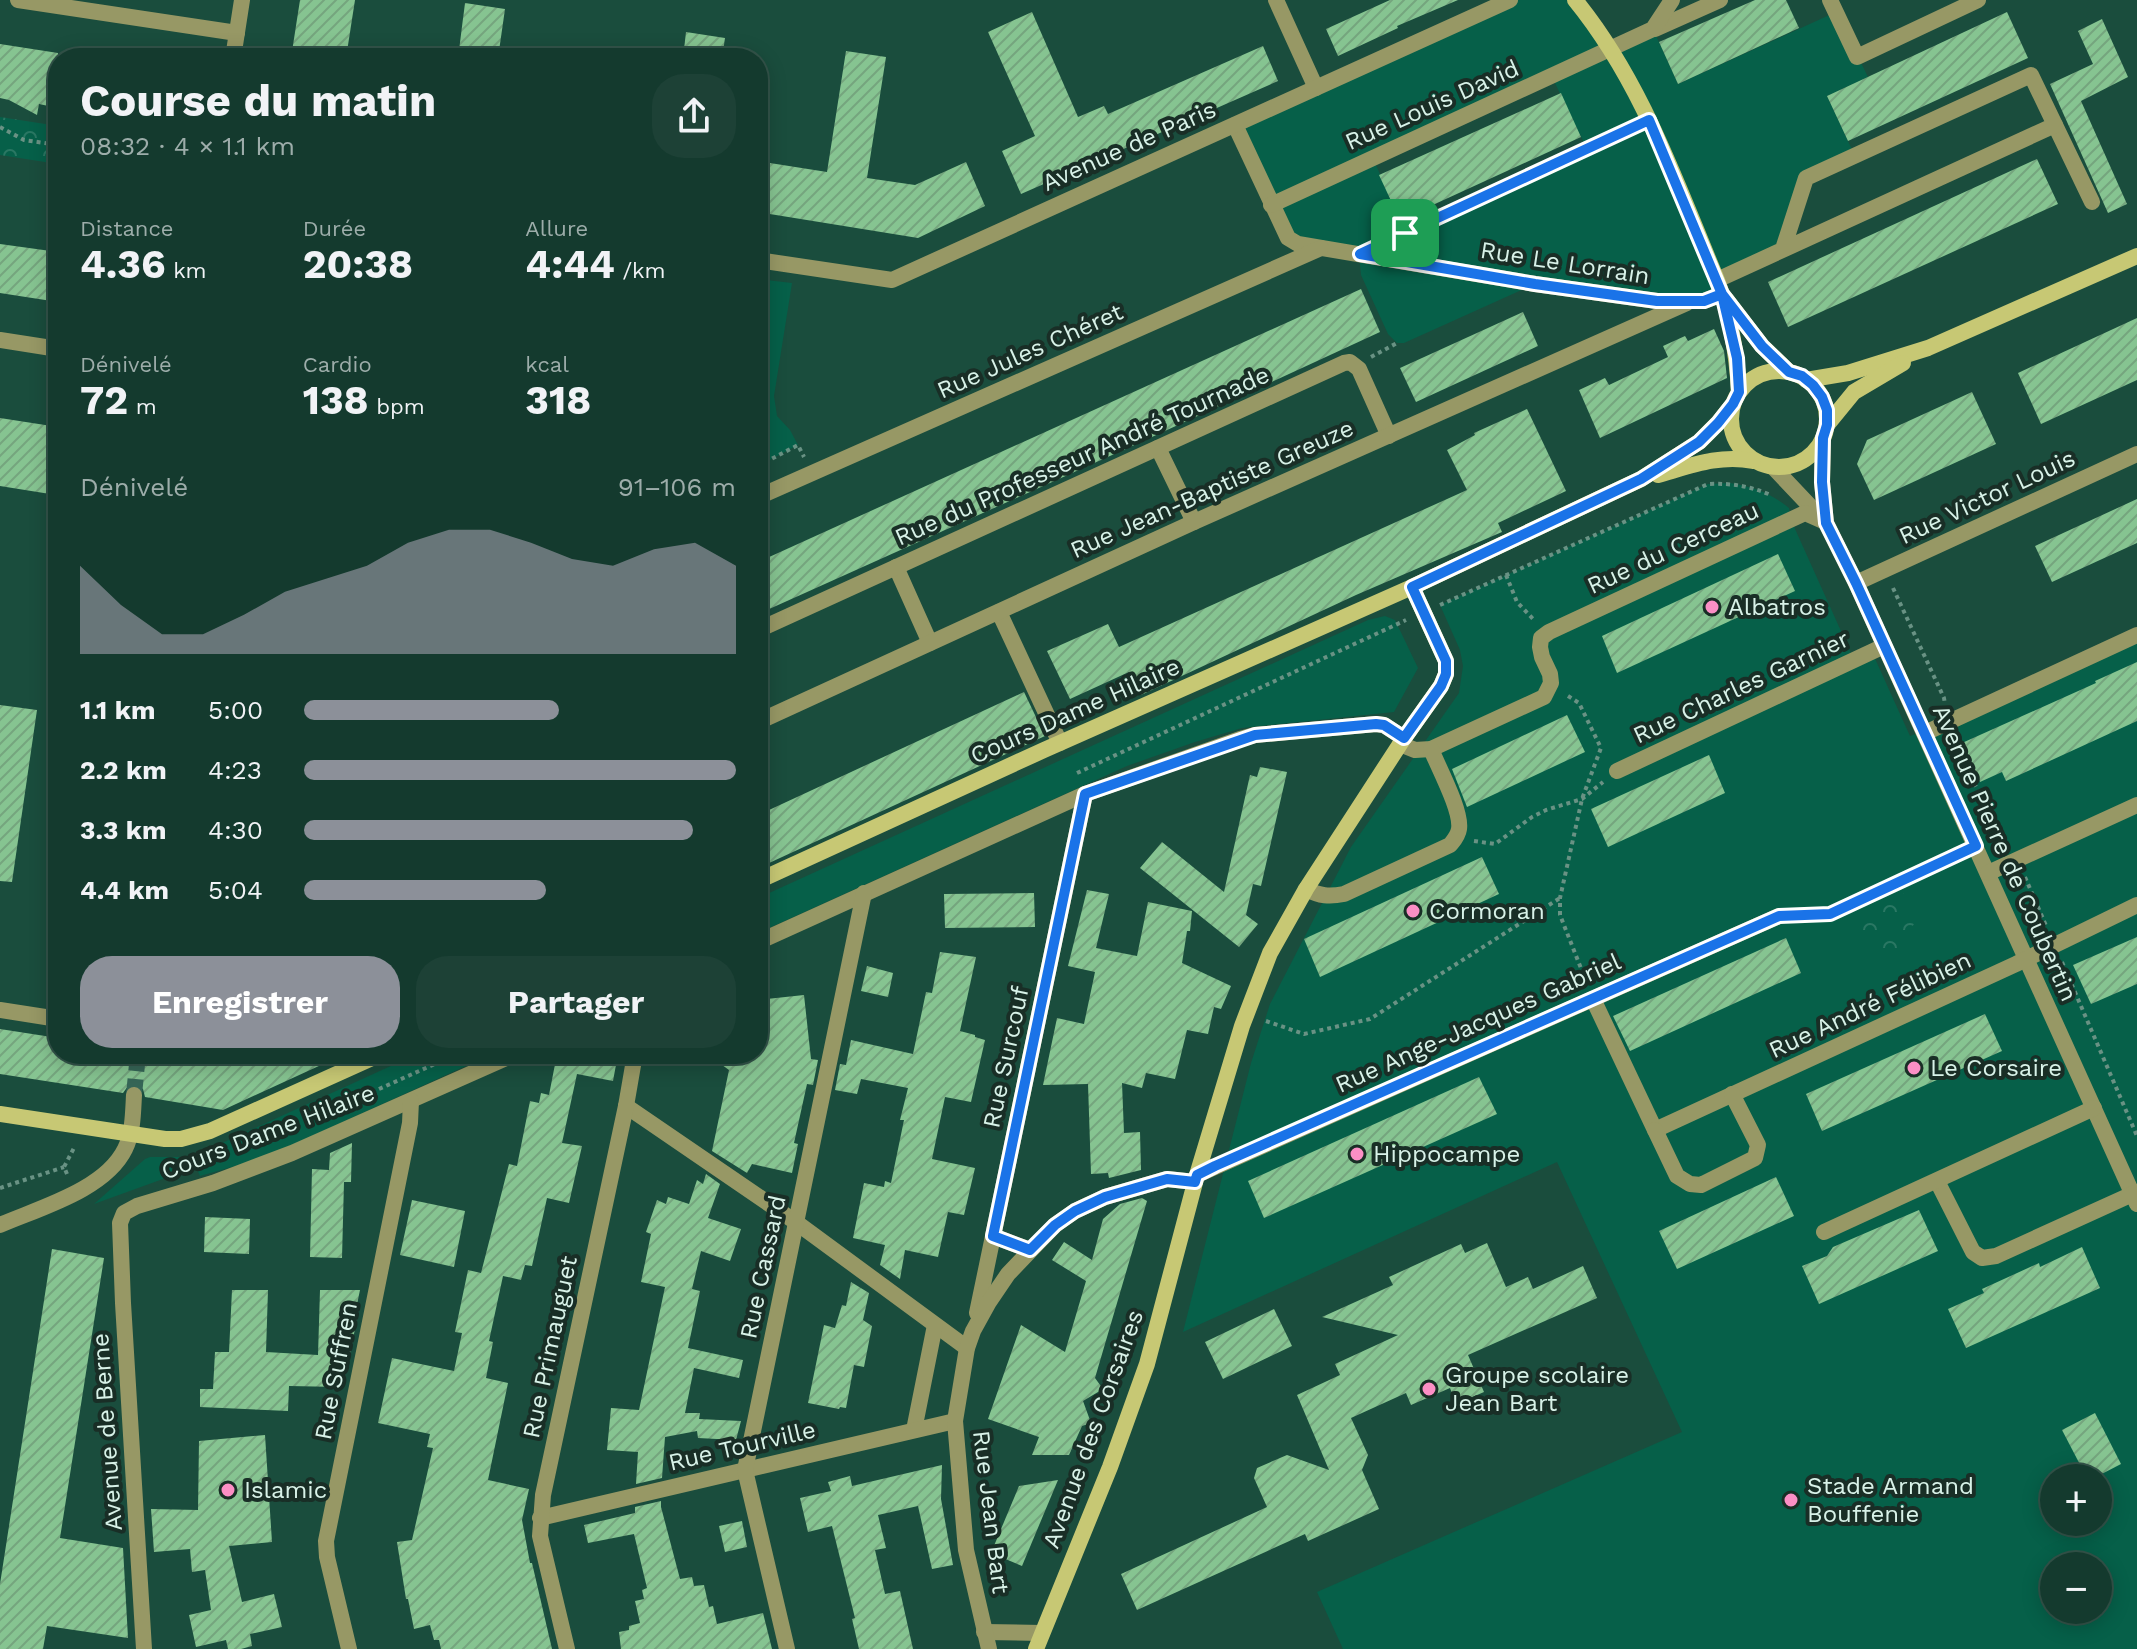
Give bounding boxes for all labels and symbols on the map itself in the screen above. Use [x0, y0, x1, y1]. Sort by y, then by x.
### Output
street label: Rue Louis David [1341, 54, 1523, 156]
street label: Avenue de Paris [1038, 95, 1220, 197]
pin [1371, 199, 1439, 267]
street label: Rue Le Lorrain [1478, 236, 1652, 290]
street label: Rue Jules Chéret [933, 297, 1127, 405]
street label: Rue du Professeur André Tournade [890, 360, 1274, 552]
street label: Rue Jean-Baptiste Greuze [1066, 414, 1358, 564]
street label: Rue Victor Louis [1894, 444, 2080, 550]
street label: Rue du Cerceau [1583, 496, 1763, 600]
place label: Albatros [1728, 593, 1826, 621]
marker: Albatros [1703, 598, 1721, 616]
street label: Rue Charles Garnier [1629, 625, 1854, 749]
street label: Cours Dame Hilaire [966, 652, 1184, 770]
street label: Avenue Pierre de Coubertin [1927, 701, 2083, 1005]
place label: Cormoran [1429, 897, 1545, 925]
marker: Cormoran [1404, 902, 1422, 920]
street label: Rue André Félibien [1764, 946, 1976, 1064]
street label: Rue Ange-Jacques Gabriel [1331, 947, 1626, 1099]
street label: Rue Surcouf [977, 983, 1035, 1130]
place label: Le Corsaire [1930, 1054, 2062, 1082]
marker: Le Corsaire [1905, 1059, 1923, 1077]
street label: Cours Dame Hilaire [157, 1078, 379, 1186]
place label: Hippocampe [1373, 1140, 1520, 1168]
marker: Hippocampe [1348, 1145, 1366, 1163]
street label: Rue Cassard [734, 1193, 792, 1341]
street label: Rue Primauguet [517, 1253, 583, 1441]
street label: Rue Suffren [309, 1300, 363, 1442]
street label: Avenue des Corsaires [1037, 1306, 1149, 1552]
street label: Avenue de Berne [86, 1332, 128, 1532]
place label: Groupe scolaire Jean Bart [1445, 1361, 1629, 1417]
marker: Groupe scolaire Jean Bart [1420, 1380, 1438, 1398]
street label: Rue Tourville [666, 1415, 818, 1477]
street label: Rue Jean Bart [967, 1429, 1015, 1595]
place label: Stade Armand Bouffenie [1807, 1472, 1974, 1528]
place label: Islamic [244, 1476, 327, 1504]
marker: Islamic [219, 1481, 237, 1499]
marker: Stade Armand Bouffenie [1782, 1491, 1800, 1509]

